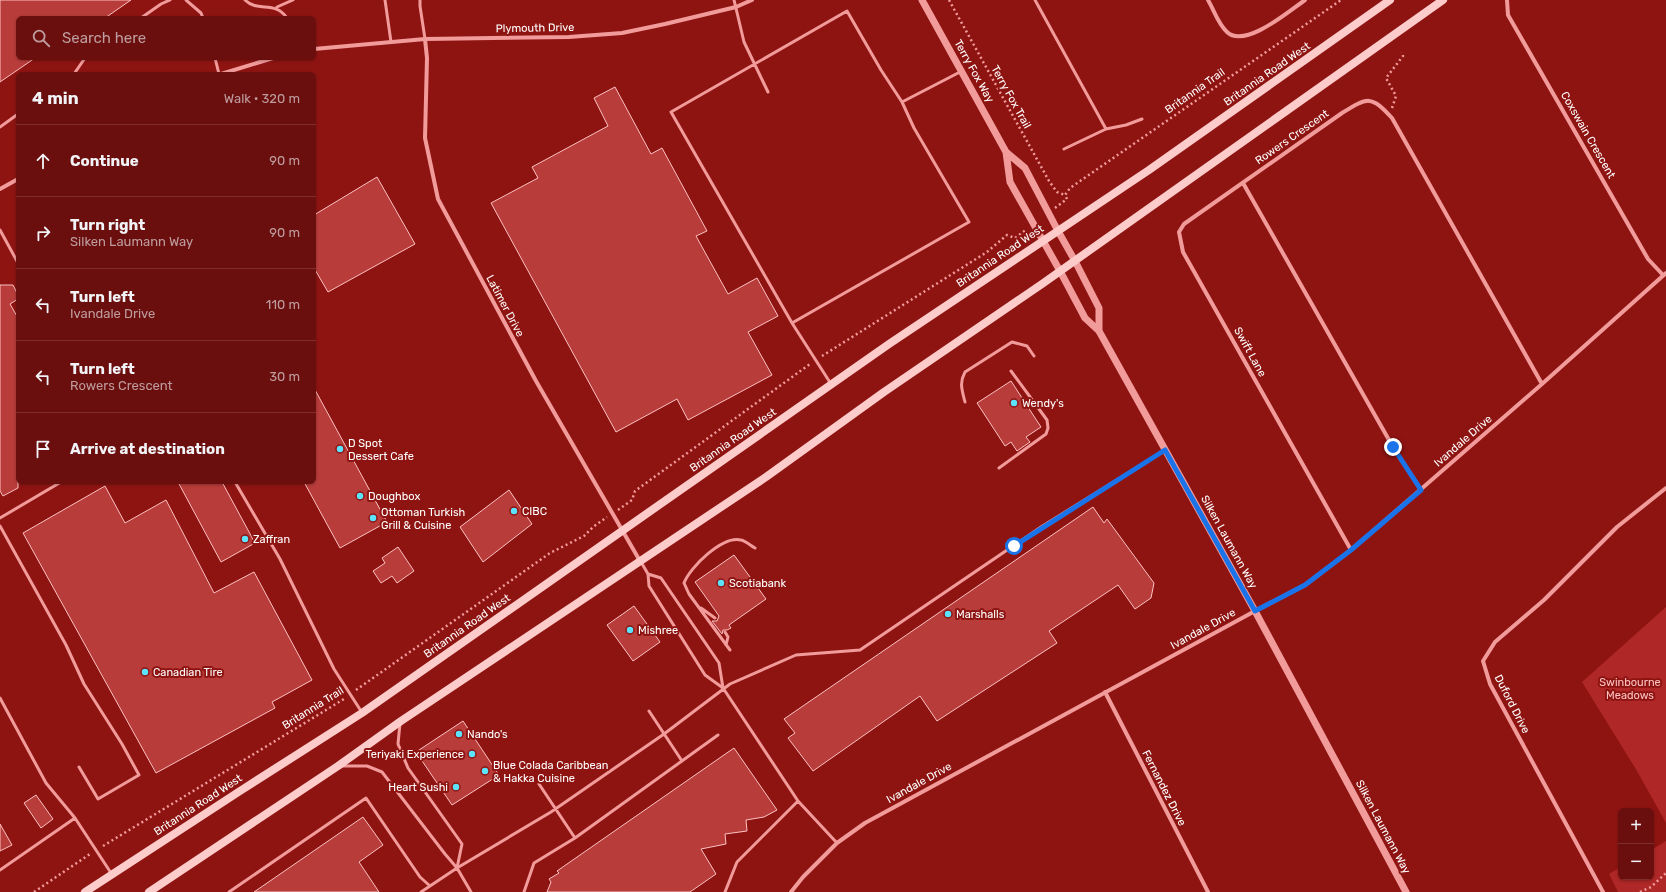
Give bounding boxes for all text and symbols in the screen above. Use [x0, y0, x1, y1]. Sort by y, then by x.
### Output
search box [16, 16, 316, 60]
street label: Plymouth Drive [496, 21, 574, 35]
icon: search [30, 27, 52, 49]
text: Search here [62, 29, 146, 47]
street label: Terry Fox Way [951, 37, 997, 105]
street label: Britannia Road West [1221, 39, 1313, 109]
street label: Terry Fox Trail [988, 63, 1034, 131]
street label: Britannia Trail [1163, 66, 1227, 116]
text: 4 min [32, 88, 79, 108]
street label: Coxswain Crescent [1558, 89, 1618, 181]
text: Walk · 320 m [224, 91, 300, 106]
street label: Rowers Crescent [1253, 106, 1332, 167]
icon: ahead [32, 150, 54, 172]
text: Continue [70, 152, 139, 170]
text: 90 m [269, 153, 300, 168]
text: Turn right [70, 216, 145, 234]
icon: right [32, 222, 54, 244]
street label: Britannia Road West [954, 222, 1047, 290]
text: 90 m [269, 225, 300, 240]
text: Silken Laumann Way [70, 234, 193, 249]
street label: Latimer Drive [483, 273, 527, 339]
text: Turn left [70, 288, 135, 306]
icon: left [32, 294, 54, 316]
text: 110 m [266, 297, 300, 312]
text: Ivandale Drive [70, 306, 155, 321]
street label: Swift Lane [1231, 325, 1269, 379]
text: Turn left [70, 360, 135, 378]
icon: left [32, 366, 54, 388]
text: 30 m [269, 369, 300, 384]
text: Rowers Crescent [70, 378, 173, 393]
place label: Wendy's [1022, 397, 1064, 410]
marker: Wendy's [1009, 398, 1019, 408]
street label: Britannia Road West [687, 405, 779, 475]
street label: Ivandale Drive [1431, 412, 1495, 470]
place label: D Spot Dessert Cafe [348, 437, 414, 463]
icon: arrive [32, 438, 54, 460]
route end [1384, 438, 1402, 456]
text: Arrive at destination [70, 440, 225, 458]
marker: D Spot Dessert Cafe [335, 444, 345, 454]
place label: Doughbox [368, 490, 420, 503]
marker: Doughbox [355, 491, 365, 501]
street label: Silken Laumann Way [1198, 493, 1260, 591]
place label: CIBC [522, 505, 547, 518]
place label: Ottoman Turkish Grill & Cuisine [381, 506, 465, 532]
marker: CIBC [509, 506, 519, 516]
marker: Ottoman Turkish Grill & Cuisine [368, 513, 378, 523]
place label: Zaffran [253, 533, 290, 546]
marker: Zaffran [240, 534, 250, 544]
route start [1005, 537, 1023, 555]
place label: Scotiabank [729, 577, 786, 590]
marker: Scotiabank [716, 578, 726, 588]
street label: Britannia Road West [421, 591, 513, 661]
street label: Ivandale Drive [1168, 606, 1238, 652]
place label: Marshalls [956, 608, 1005, 621]
marker: Marshalls [943, 609, 953, 619]
place label: Mishree [638, 624, 678, 637]
marker: Mishree [625, 625, 635, 635]
place label: Canadian Tire [153, 666, 223, 679]
marker: Canadian Tire [140, 667, 150, 677]
street label: Duford Drive [1492, 672, 1532, 736]
park label: Swinbourne Meadows [1599, 676, 1661, 702]
street label: Britannia Trail [280, 684, 346, 732]
place label: Nando's [467, 728, 508, 741]
marker: Nando's [454, 729, 464, 739]
place label: Teriyaki Experience [366, 748, 464, 761]
street label: Fernandez Drive [1139, 748, 1189, 828]
marker: Teriyaki Experience [467, 749, 477, 759]
place label: Blue Colada Caribbean & Hakka Cuisine [493, 759, 608, 785]
street label: Ivandale Drive [884, 760, 954, 806]
marker: Blue Colada Caribbean & Hakka Cuisine [480, 766, 490, 776]
street label: Britannia Road West [151, 771, 245, 838]
street label: Silken Laumann Way [1353, 778, 1413, 876]
place label: Heart Sushi [388, 781, 448, 794]
marker: Heart Sushi [451, 782, 461, 792]
map controls [1618, 808, 1654, 880]
button: + [1618, 808, 1654, 844]
button: − [1618, 844, 1654, 880]

